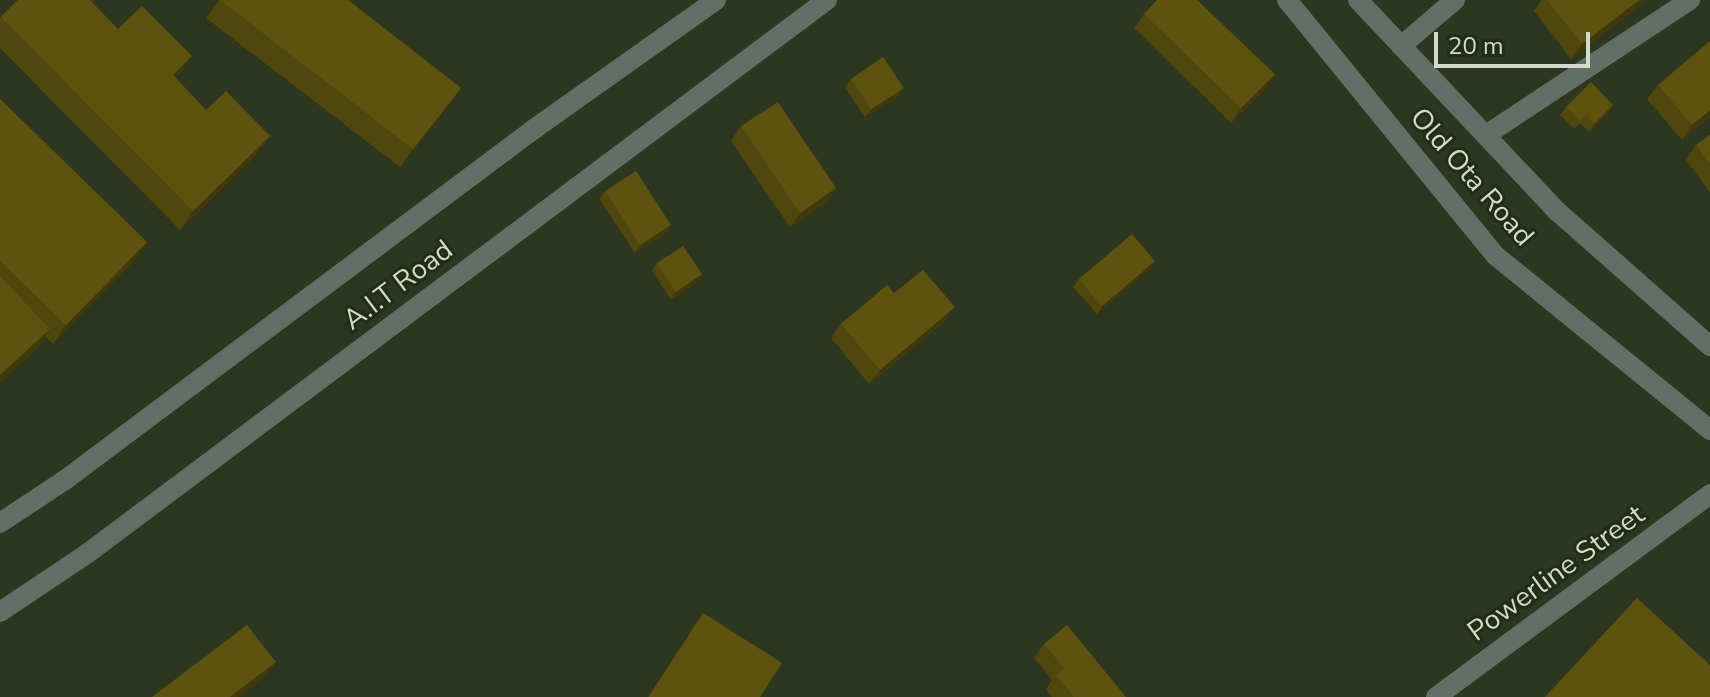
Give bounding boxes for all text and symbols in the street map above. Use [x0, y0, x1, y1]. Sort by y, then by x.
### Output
scale bar [1438, 16, 1594, 66]
text: 20 m [1448, 30, 1504, 62]
street label: Old Ota Road [1403, 101, 1541, 253]
street label: A.I.T Road [337, 233, 459, 337]
street label: Powerline Street [1461, 498, 1651, 648]

